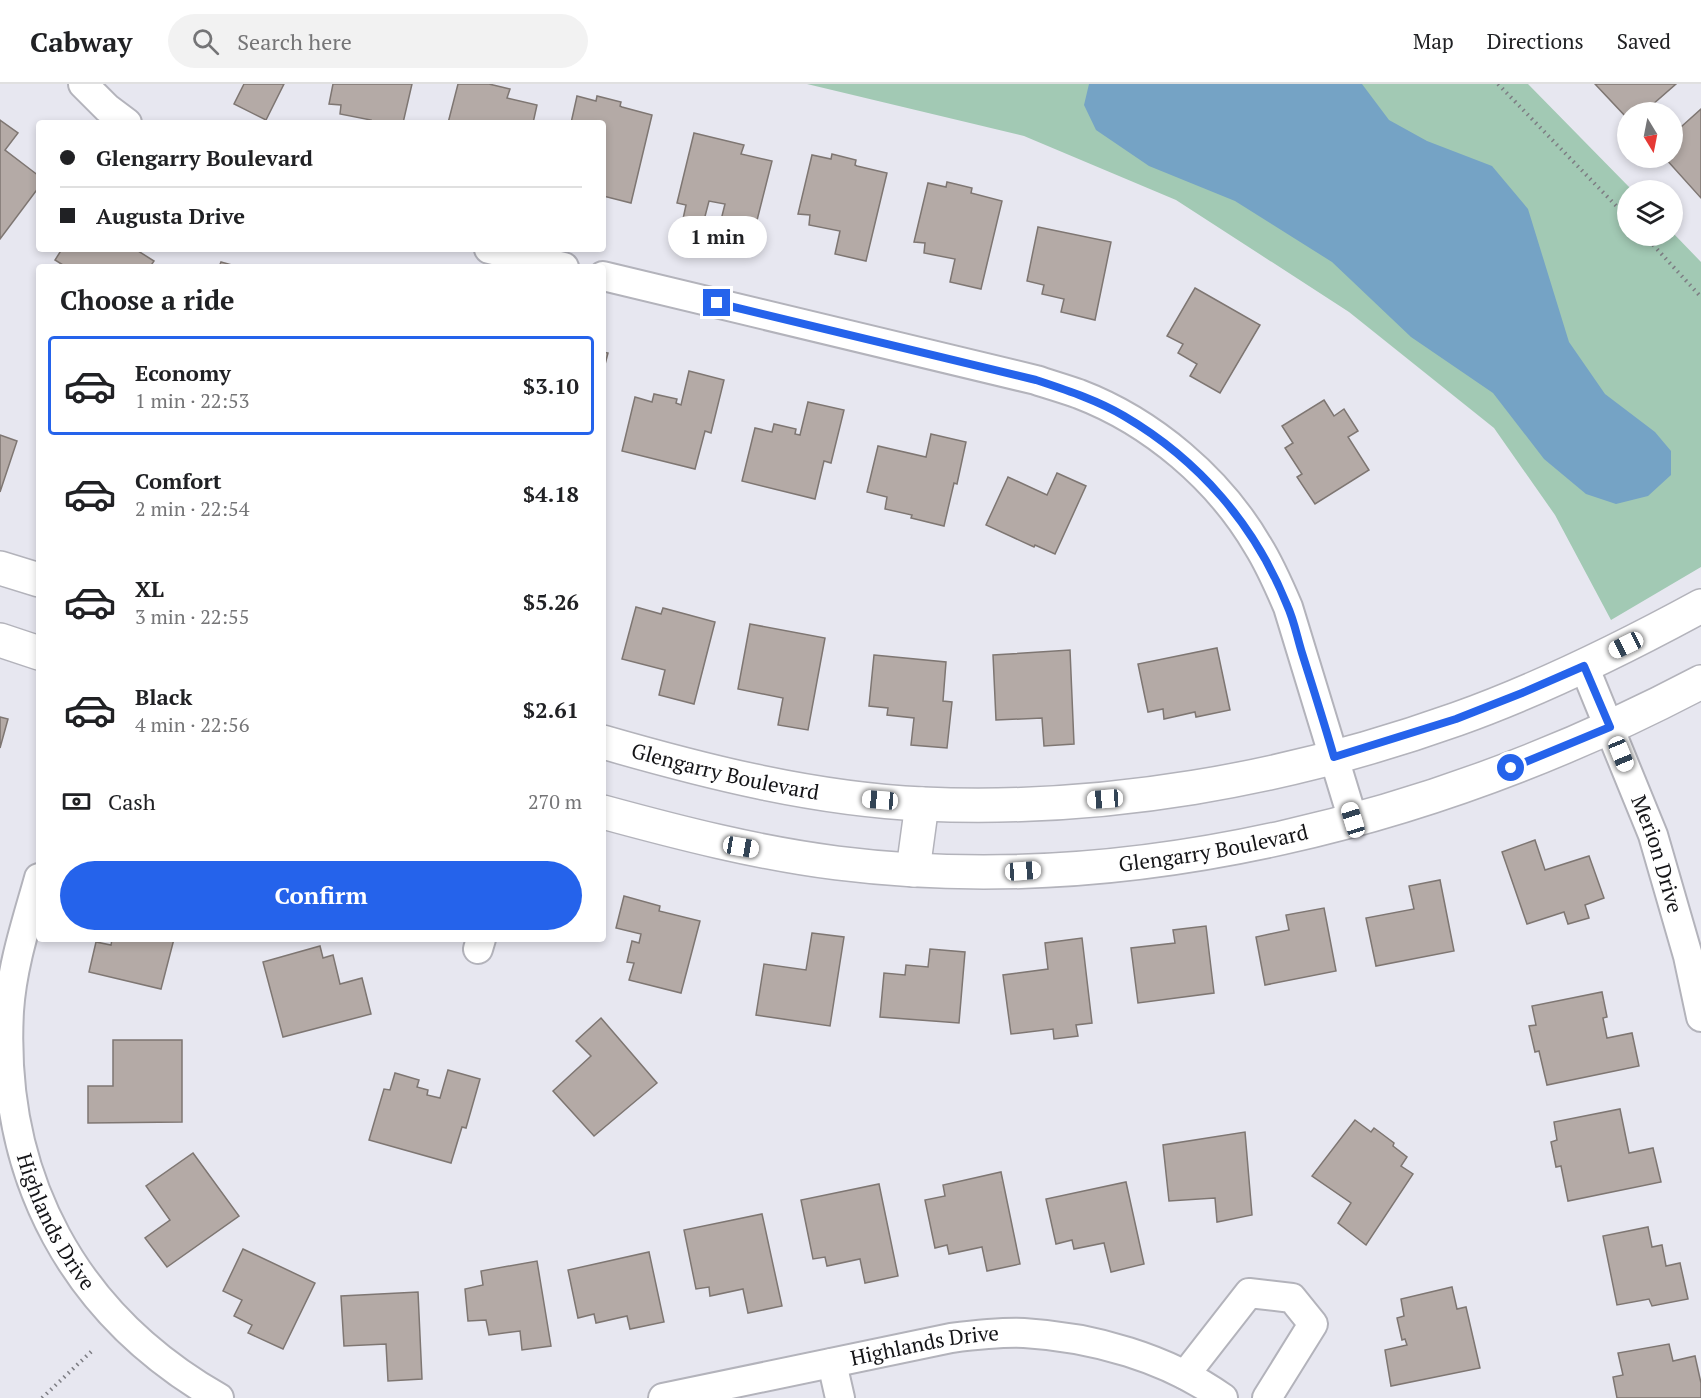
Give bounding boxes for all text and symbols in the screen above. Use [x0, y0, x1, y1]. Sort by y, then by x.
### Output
search box [168, 14, 588, 68]
text: Cabway [30, 23, 132, 60]
icon: search [189, 25, 222, 58]
text: Search here [237, 27, 352, 56]
text: Map [1413, 27, 1454, 55]
text: Directions [1487, 27, 1584, 55]
text: Saved [1617, 27, 1671, 55]
north arrow [1617, 102, 1683, 168]
map controls [1617, 102, 1683, 246]
text: Glengarry Boulevard [96, 143, 313, 172]
button: layers [1617, 180, 1683, 246]
text: Augusta Drive [96, 201, 245, 230]
callout: 1 min [668, 216, 766, 258]
text: 1 min [690, 223, 745, 250]
text: Choose a ride [60, 282, 235, 318]
route end [703, 289, 730, 316]
text: Economy [135, 358, 231, 387]
icon: car [63, 359, 117, 413]
text: $3.10 [523, 371, 579, 400]
text: 1 min · 22:53 [135, 387, 249, 414]
text: Comfort [135, 466, 221, 495]
icon: car [63, 467, 117, 521]
text: $4.18 [523, 479, 579, 508]
text: 2 min · 22:54 [135, 495, 249, 522]
text: XL [135, 574, 164, 603]
icon: car [63, 575, 117, 629]
text: $5.26 [523, 587, 579, 616]
text: 3 min · 22:55 [135, 603, 249, 630]
car [1606, 629, 1646, 661]
text: Black [135, 682, 192, 711]
icon: car [63, 683, 117, 737]
text: $2.61 [523, 695, 579, 724]
text: 4 min · 22:56 [135, 711, 249, 738]
car [1606, 734, 1636, 774]
street label: Glengarry Boulevard [628, 736, 822, 806]
route start [1497, 754, 1524, 781]
icon: cash [60, 785, 93, 818]
text: Cash [108, 787, 156, 816]
text: 270 m [528, 788, 582, 815]
car [861, 789, 899, 811]
car [1086, 789, 1124, 809]
street label: Merion Drive [1625, 791, 1690, 916]
car [1339, 800, 1367, 840]
street label: Glengarry Boulevard [1117, 817, 1311, 878]
car [722, 835, 760, 859]
button: Confirm [60, 861, 582, 930]
car [1004, 861, 1042, 881]
street label: Highlands Drive [11, 1150, 102, 1296]
street label: Highlands Drive [848, 1318, 1000, 1372]

